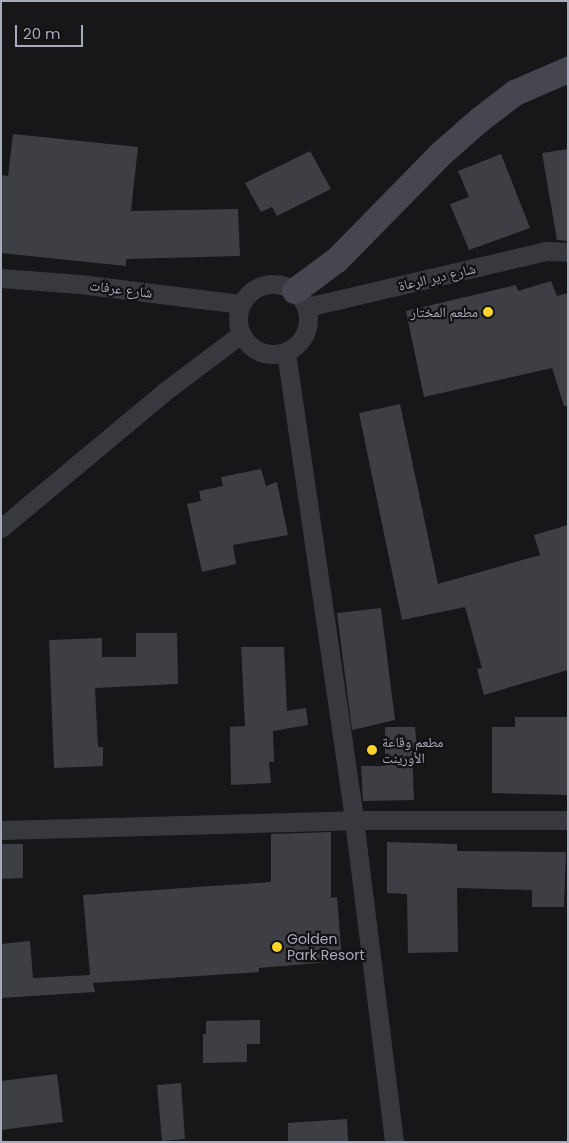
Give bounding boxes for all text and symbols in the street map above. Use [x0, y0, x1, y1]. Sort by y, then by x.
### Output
scale bar [18, 15, 85, 47]
text: 20 m [23, 23, 61, 44]
street label: شارع دير الرعاة [397, 260, 477, 294]
street label: شارع عرفات [89, 277, 153, 301]
place label: مطعم المختار [410, 304, 478, 320]
marker: مطعم المختار [482, 306, 494, 318]
place label: مطعم وقاعة الأورينت [382, 734, 443, 766]
marker: مطعم وقاعة الأورينت [366, 744, 378, 756]
place label: Golden Park Resort [287, 931, 365, 964]
marker: Golden Park Resort [271, 941, 283, 953]

